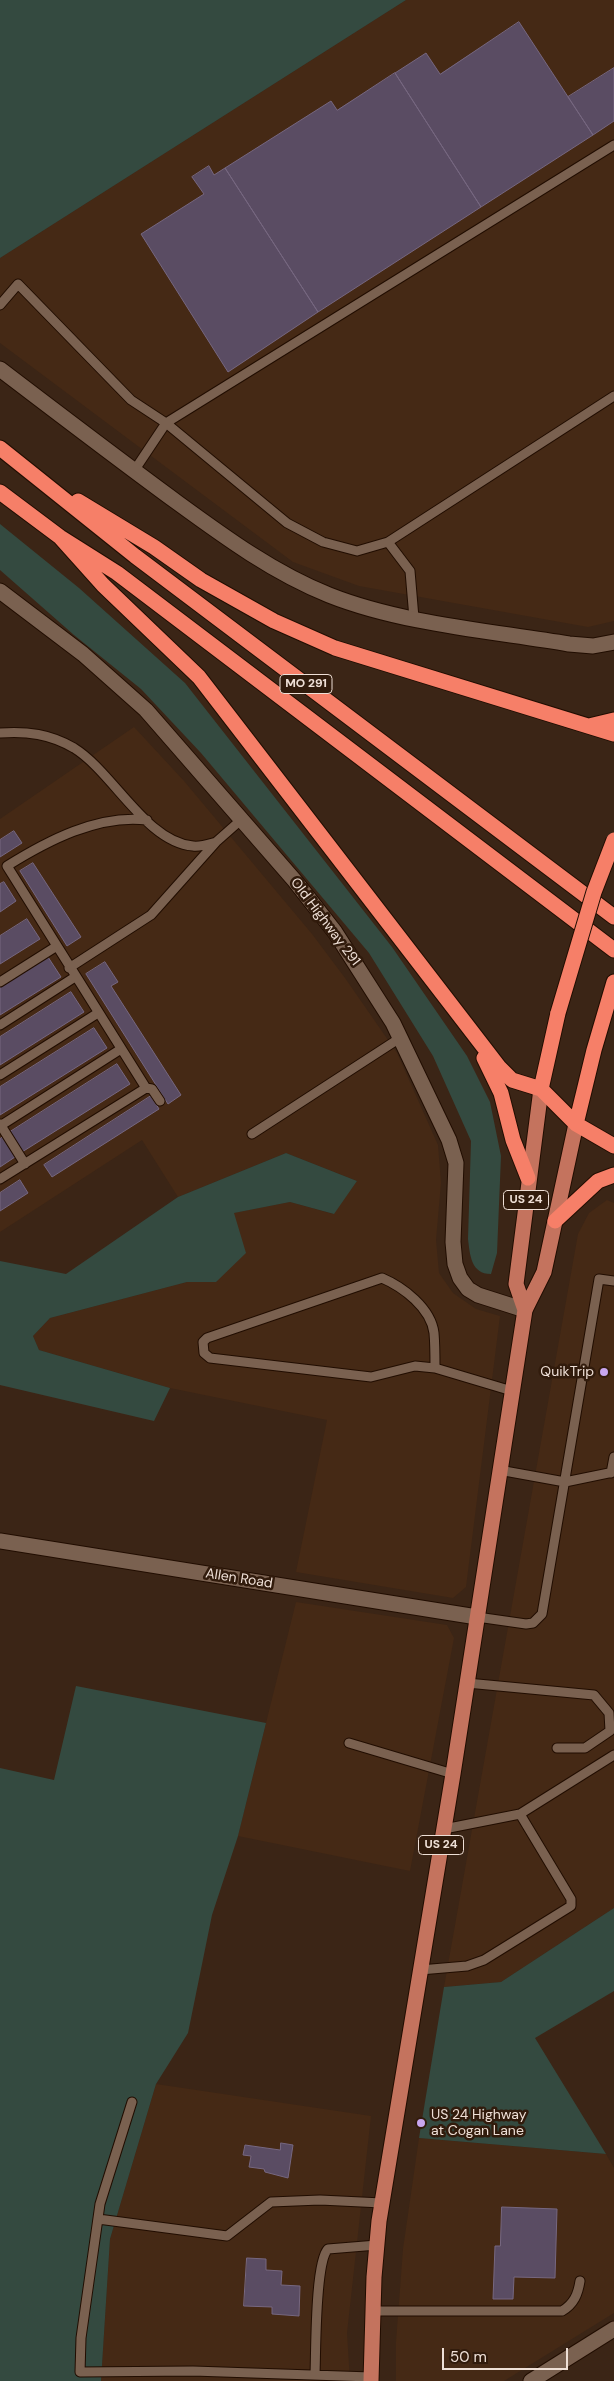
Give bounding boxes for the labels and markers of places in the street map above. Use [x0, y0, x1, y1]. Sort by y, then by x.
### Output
place label: QuikTrip [540, 1364, 594, 1380]
marker: QuikTrip [598, 1366, 610, 1378]
place label: US 24 Highway at Cogan Lane [431, 2107, 526, 2140]
marker: US 24 Highway at Cogan Lane [415, 2117, 427, 2129]

